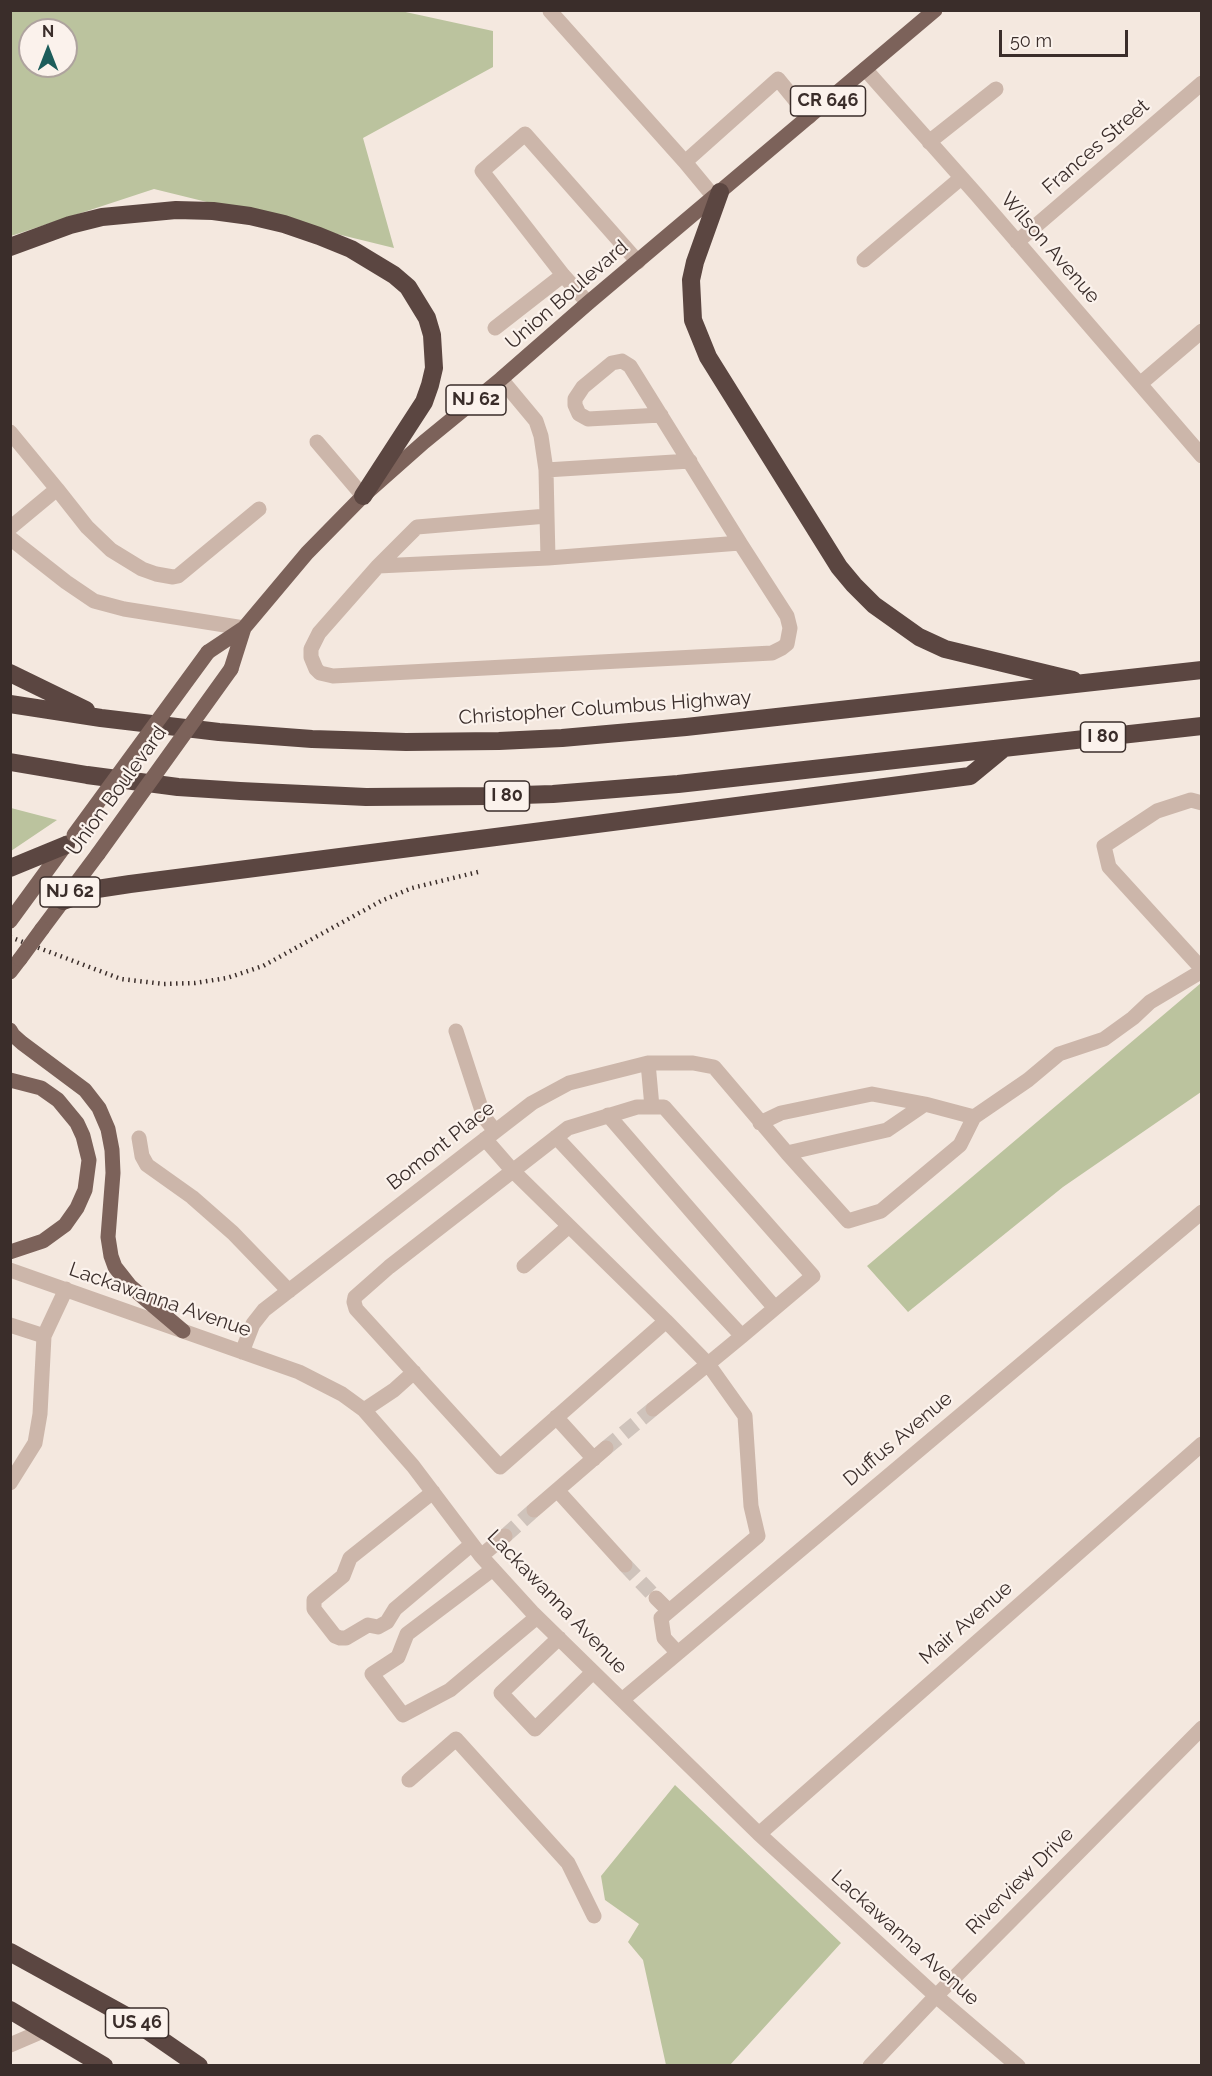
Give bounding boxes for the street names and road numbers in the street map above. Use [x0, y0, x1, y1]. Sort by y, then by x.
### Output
road number: CR 646 [790, 86, 866, 116]
street label: Frances Street [1038, 94, 1154, 200]
street label: Wilson Avenue [995, 188, 1105, 308]
street label: Union Boulevard [501, 235, 633, 355]
road number: NJ 62 [446, 385, 506, 415]
street label: Christopher Columbus Highway [458, 686, 752, 730]
street label: Union Boulevard [62, 722, 172, 860]
road number: I 80 [1080, 722, 1126, 752]
road number: I 80 [484, 781, 530, 811]
road number: NJ 62 [40, 877, 100, 907]
street label: Bomont Place [382, 1096, 500, 1196]
street label: Lackawanna Avenue [66, 1258, 254, 1342]
street label: Duffus Avenue [839, 1387, 957, 1491]
street label: Lackawanna Avenue [482, 1525, 632, 1679]
street label: Mair Avenue [915, 1576, 1017, 1670]
street label: Riverview Drive [961, 1822, 1079, 1940]
street label: Lackawanna Avenue [826, 1865, 984, 2011]
road number: US 46 [106, 2008, 168, 2038]

